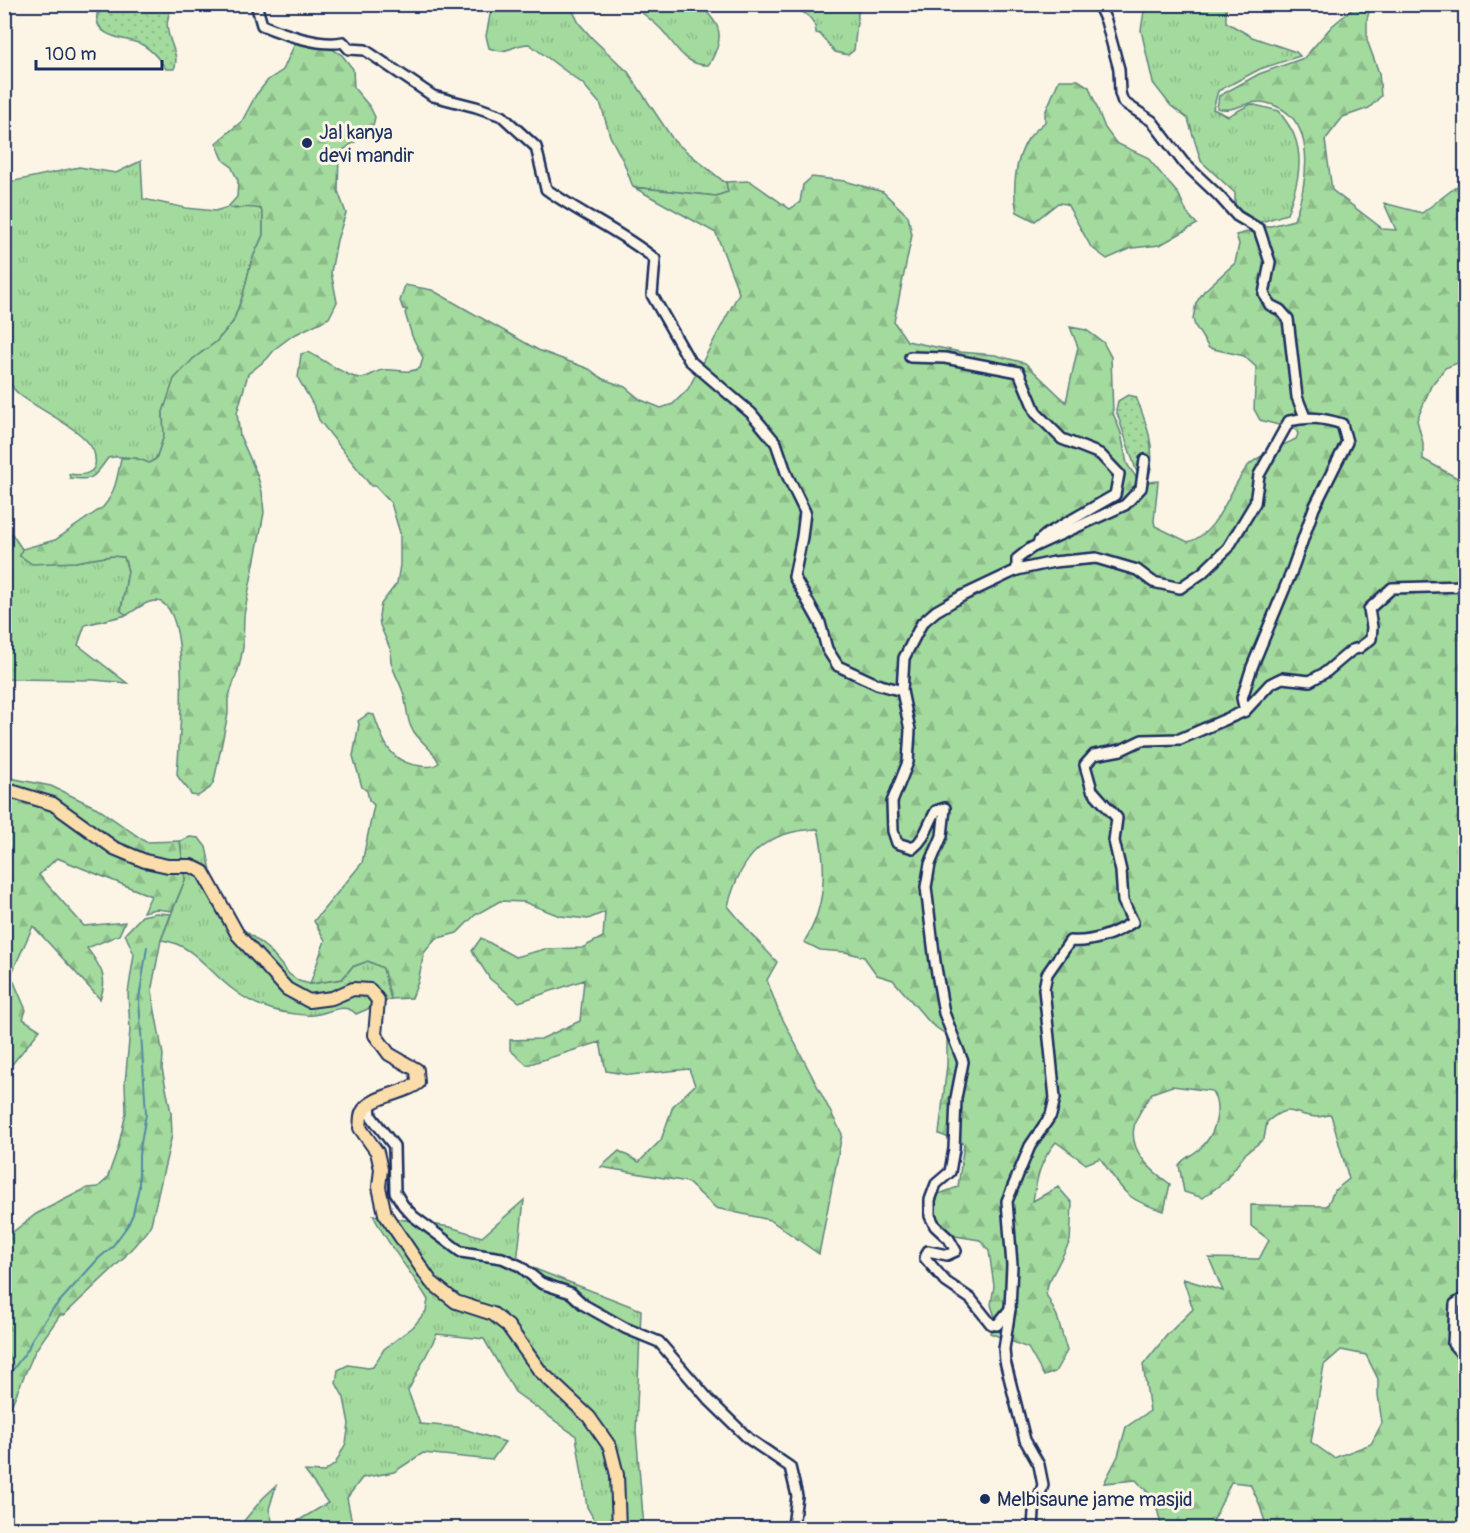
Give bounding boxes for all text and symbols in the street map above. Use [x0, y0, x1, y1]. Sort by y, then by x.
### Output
scale bar [36, 33, 162, 71]
text: 100 m [45, 43, 97, 66]
place label: Jal kanya devi mandir [319, 120, 414, 168]
marker: Jal kanya devi mandir [300, 136, 314, 150]
place label: Melbisaune jame masjid [997, 1487, 1193, 1512]
marker: Melbisaune jame masjid [978, 1492, 992, 1506]

